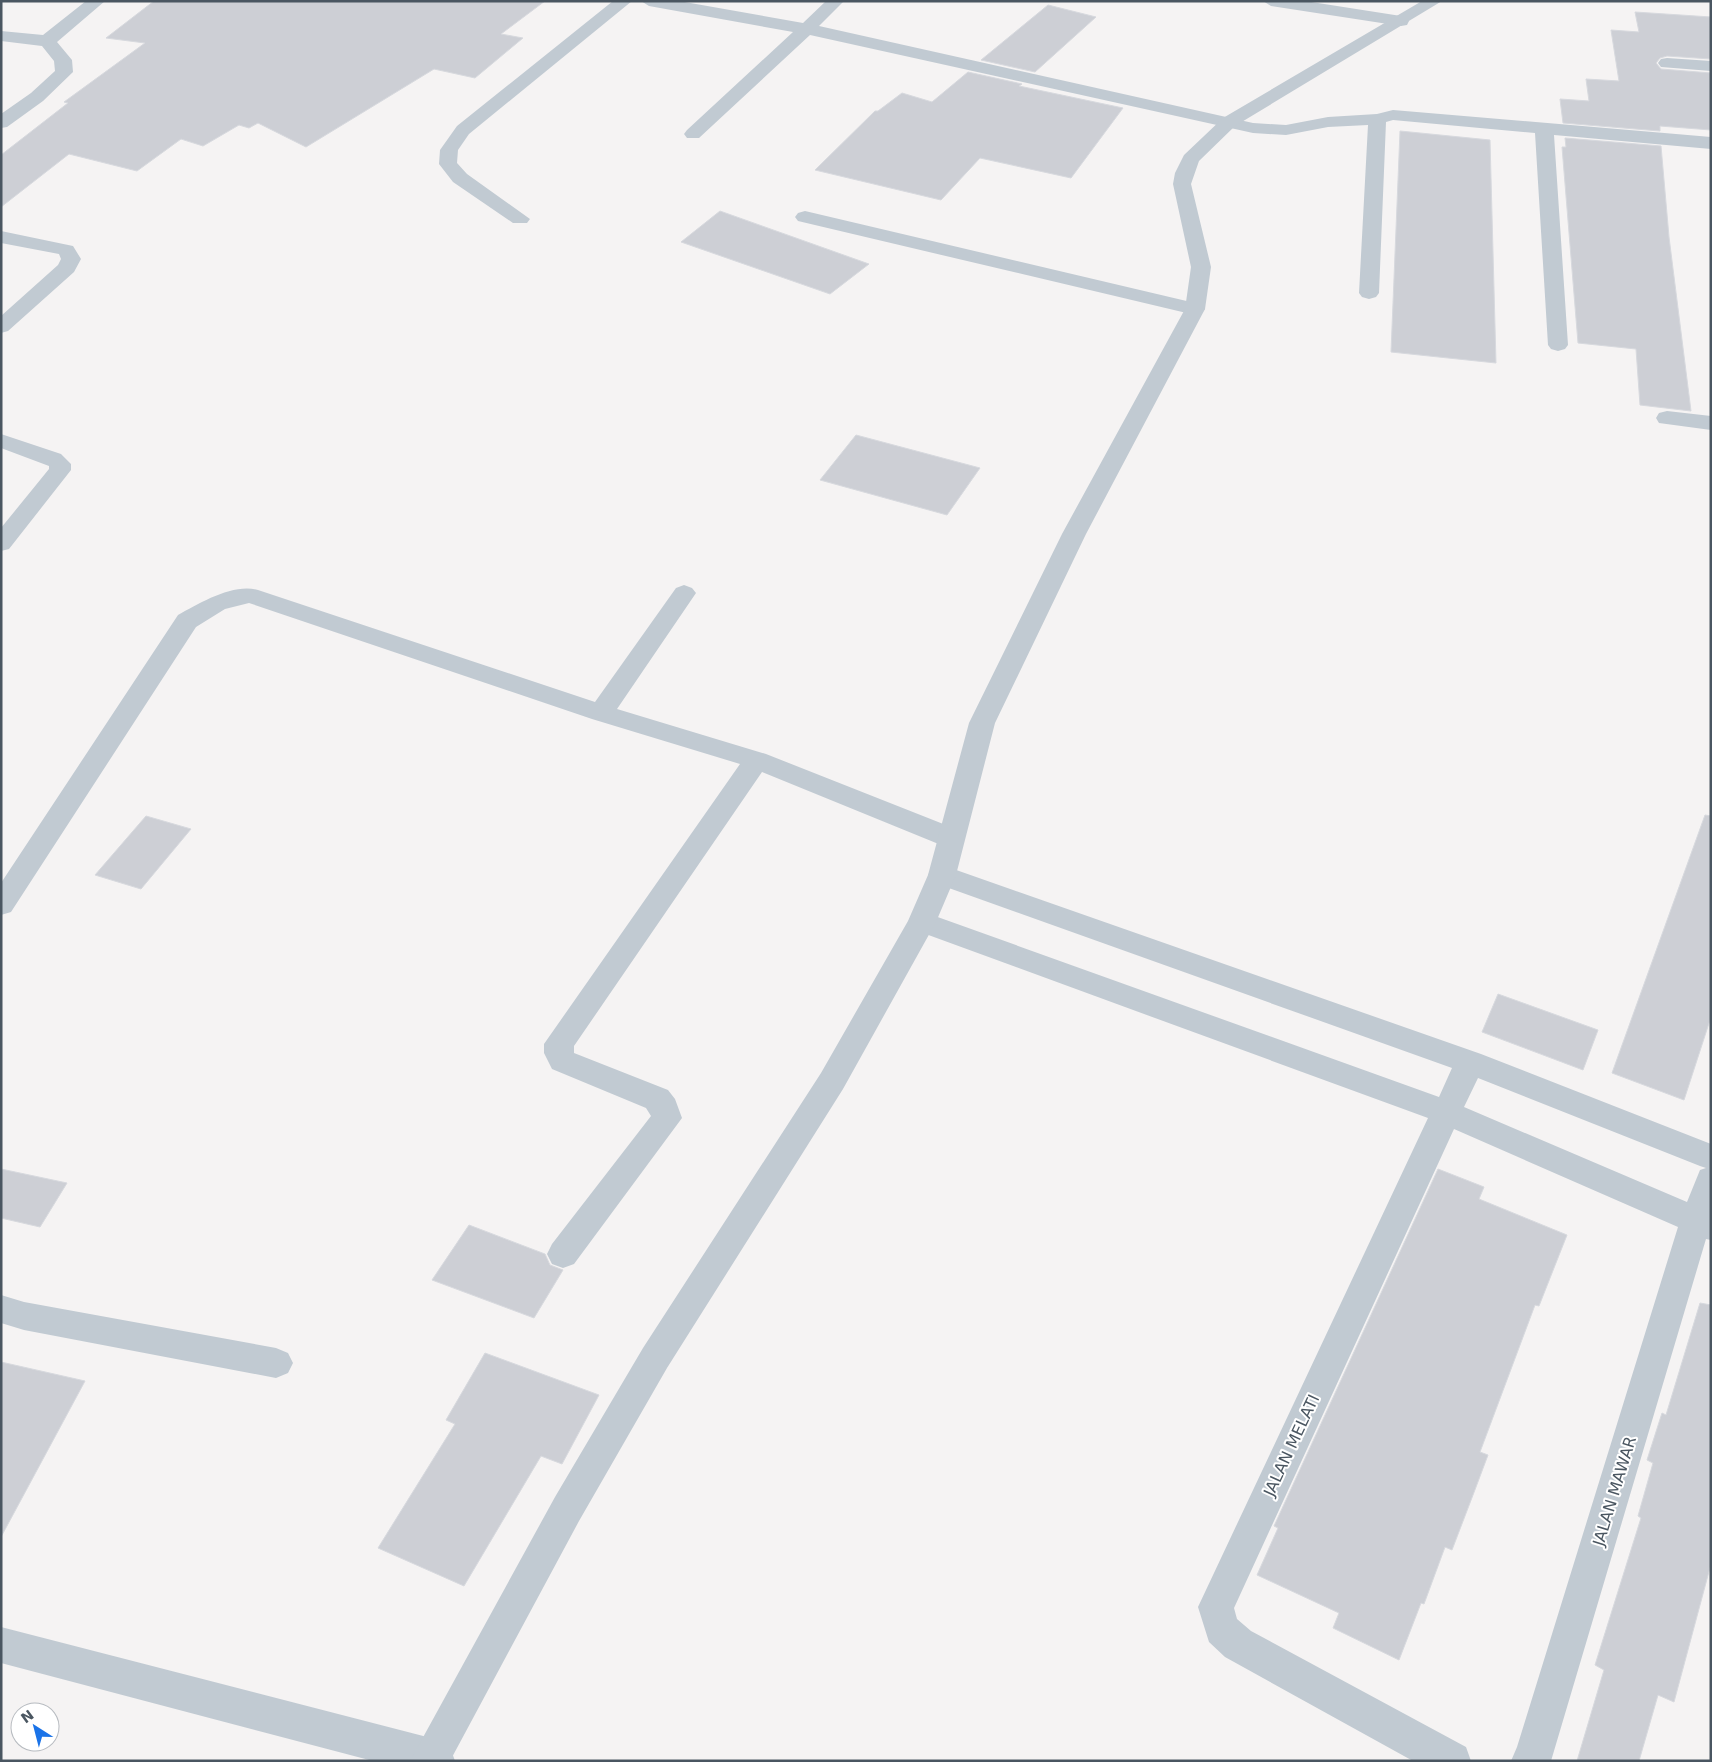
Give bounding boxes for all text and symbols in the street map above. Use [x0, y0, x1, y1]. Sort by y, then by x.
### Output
street label: JALAN MELATI [1259, 1391, 1323, 1500]
street label: JALAN MAWAR [1589, 1434, 1640, 1549]
north arrow [10, 1702, 60, 1752]
text: N [18, 1707, 37, 1726]

